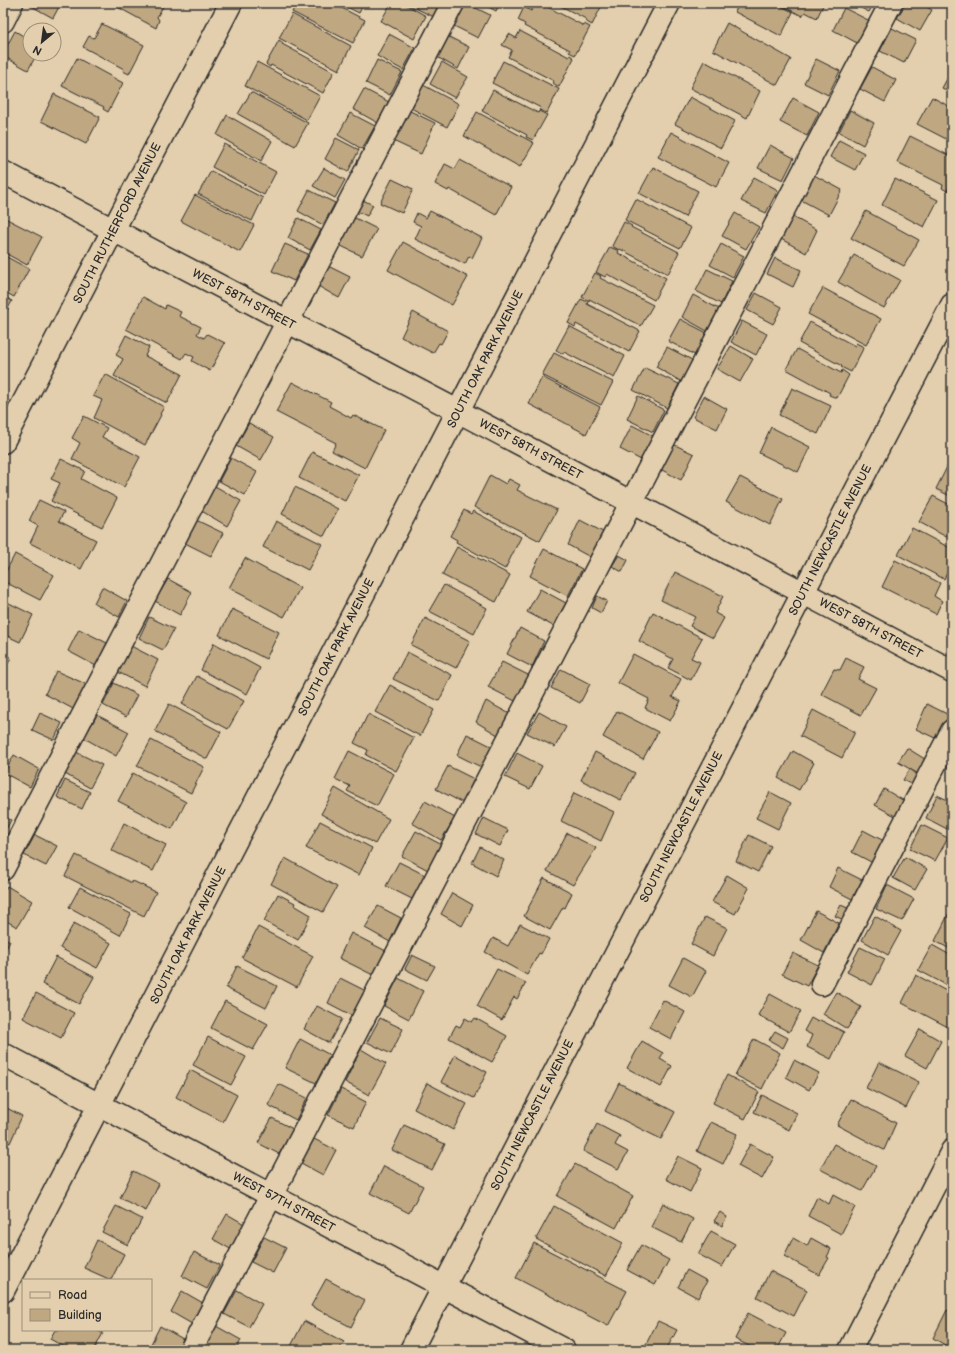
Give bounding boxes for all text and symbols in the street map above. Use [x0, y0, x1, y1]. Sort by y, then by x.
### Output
north arrow [22, 22, 62, 62]
text: N [31, 43, 44, 58]
street label: SOUTH RUTHERFORD AVENUE [70, 140, 165, 306]
street label: WEST 58TH STREET [189, 266, 299, 333]
street label: SOUTH OAK PARK AVENUE [444, 288, 527, 431]
street label: WEST 58TH STREET [476, 416, 586, 483]
street label: SOUTH NEWCASTLE AVENUE [786, 462, 875, 618]
street label: SOUTH OAK PARK AVENUE [295, 576, 378, 719]
street label: WEST 58TH STREET [816, 595, 926, 662]
street label: SOUTH NEWCASTLE AVENUE [637, 749, 726, 905]
street label: SOUTH OAK PARK AVENUE [147, 864, 230, 1007]
street label: SOUTH NEWCASTLE AVENUE [488, 1037, 577, 1193]
street label: WEST 57TH STREET [230, 1169, 338, 1236]
legend [22, 1279, 152, 1331]
text: Road [58, 1288, 87, 1303]
text: Building [58, 1308, 102, 1323]

